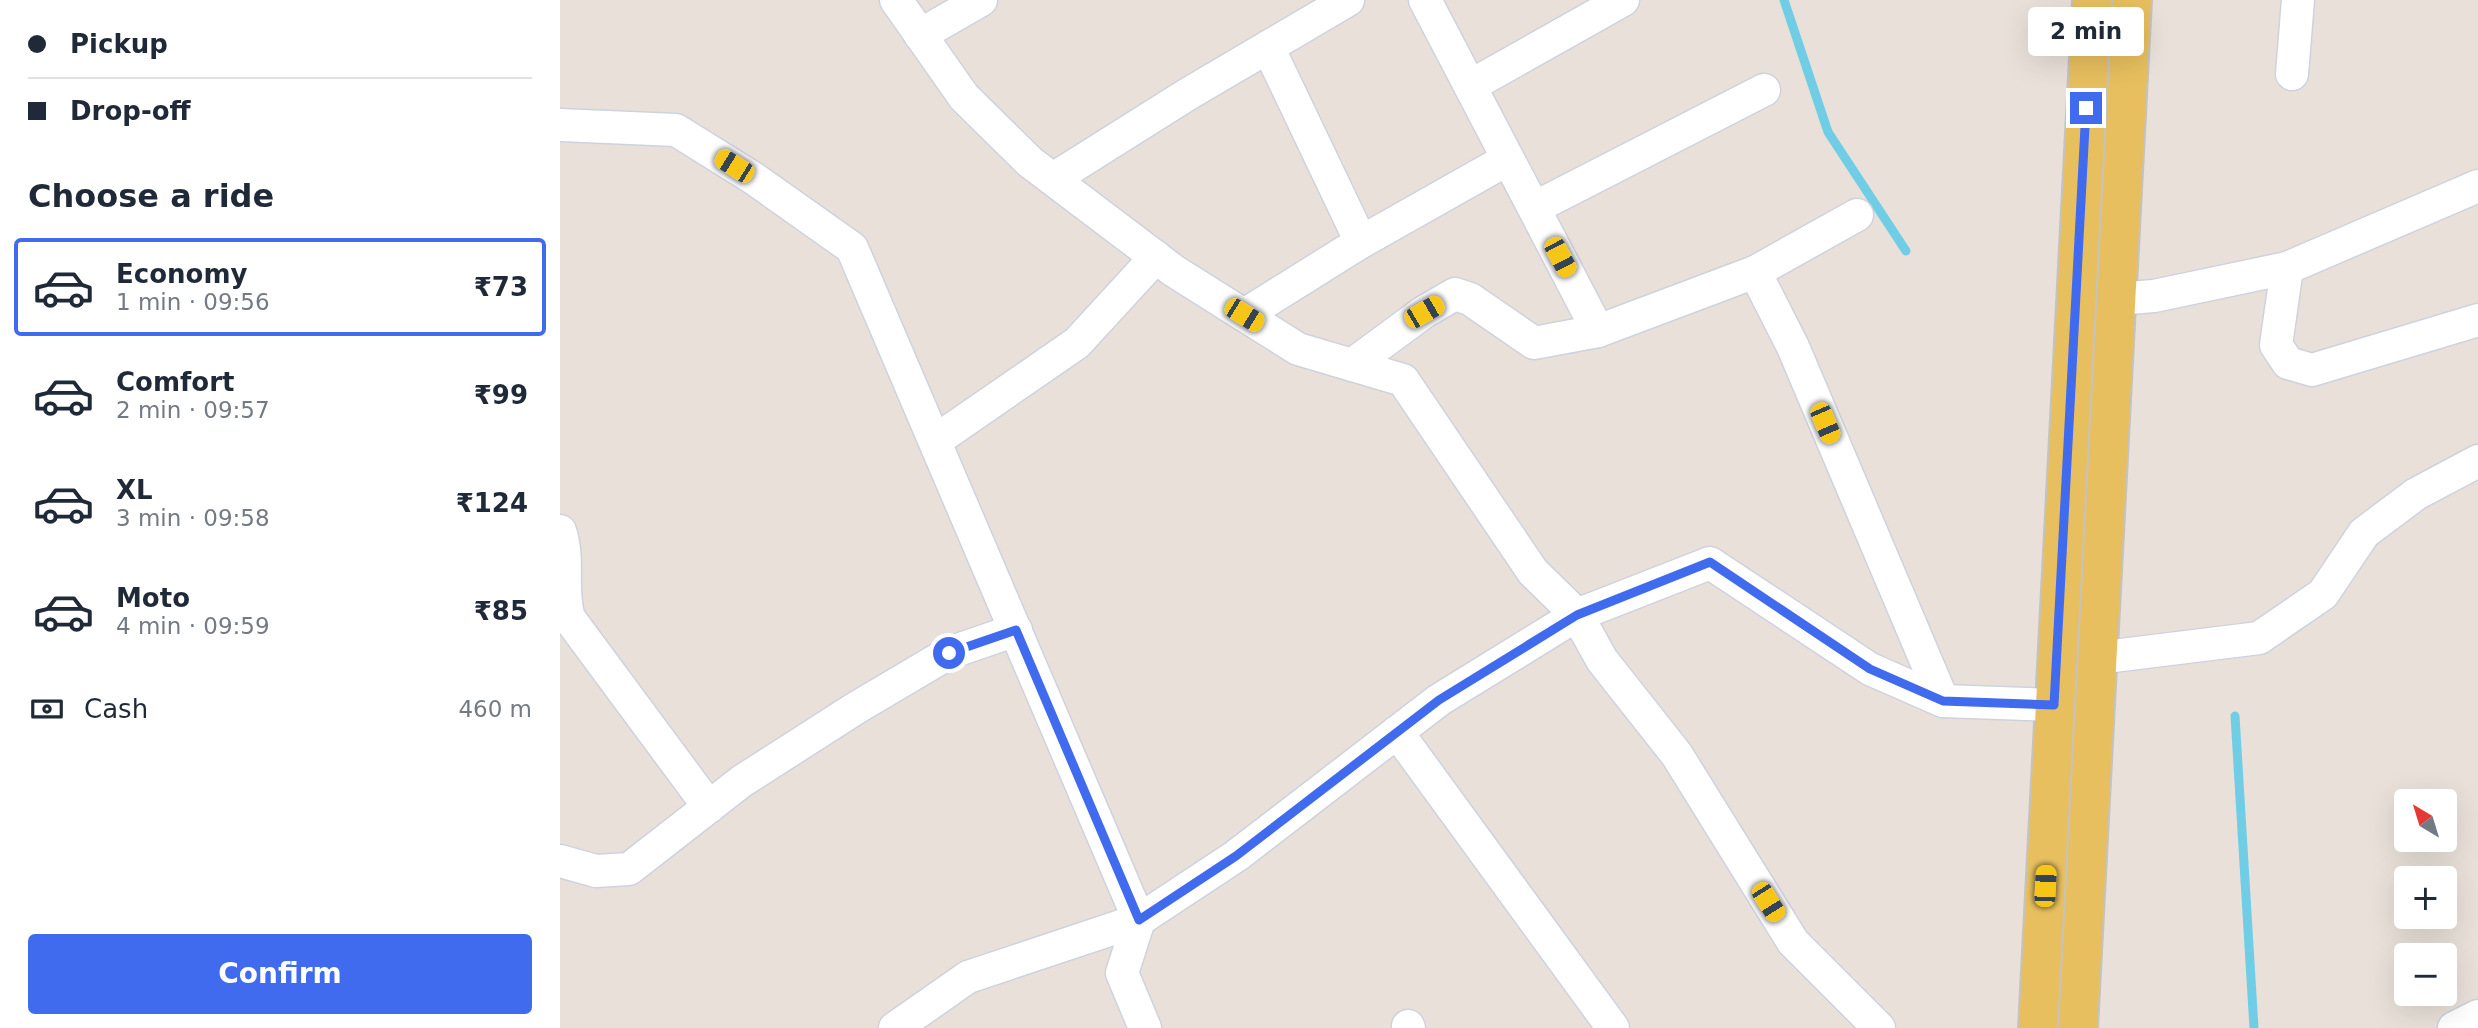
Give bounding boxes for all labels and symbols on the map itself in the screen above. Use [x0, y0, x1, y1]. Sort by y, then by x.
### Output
callout: 2 min [2028, 7, 2144, 56]
route end [2070, 92, 2102, 124]
car [711, 146, 758, 186]
car [1541, 234, 1580, 280]
car [1401, 292, 1448, 332]
car [1221, 295, 1268, 335]
car [1808, 400, 1843, 446]
route start [933, 637, 965, 669]
north arrow [2394, 789, 2457, 852]
car [2034, 864, 2057, 908]
car [1748, 879, 1789, 925]

